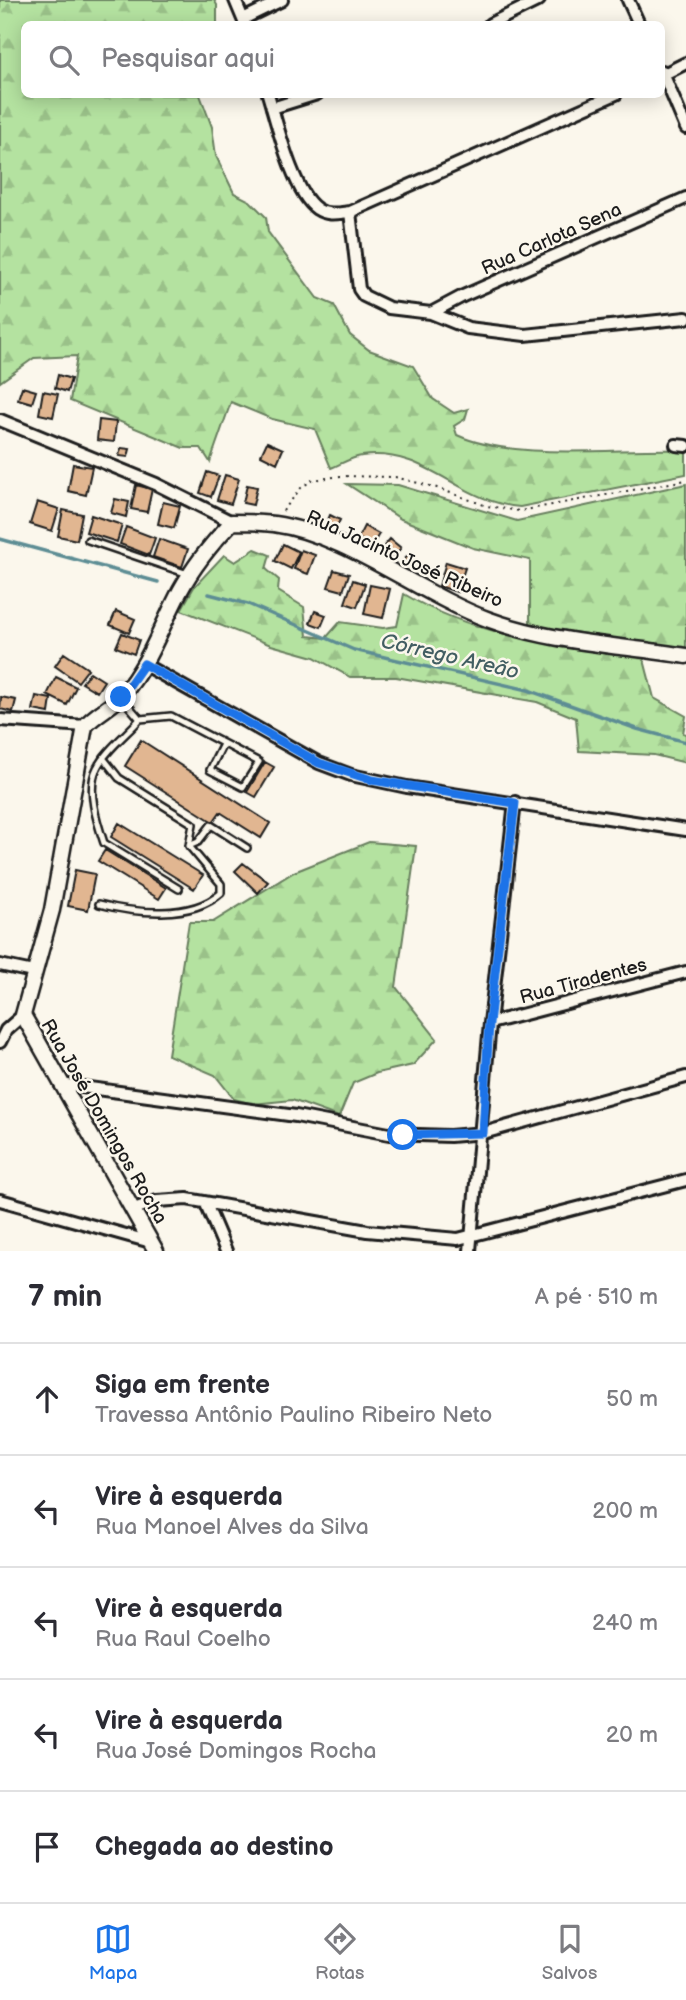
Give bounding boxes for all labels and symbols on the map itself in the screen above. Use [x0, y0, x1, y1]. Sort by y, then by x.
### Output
street label: Rua Carlota Sena [478, 198, 625, 281]
street label: Rua Jacinto José Ribeiro [303, 506, 506, 613]
water label: Córrego Areão [378, 628, 521, 685]
route end [105, 681, 136, 712]
street label: Rua Tiradentes [517, 953, 649, 1009]
street label: Rua José Domingos Rocha [36, 1015, 172, 1228]
route start [387, 1119, 418, 1150]

